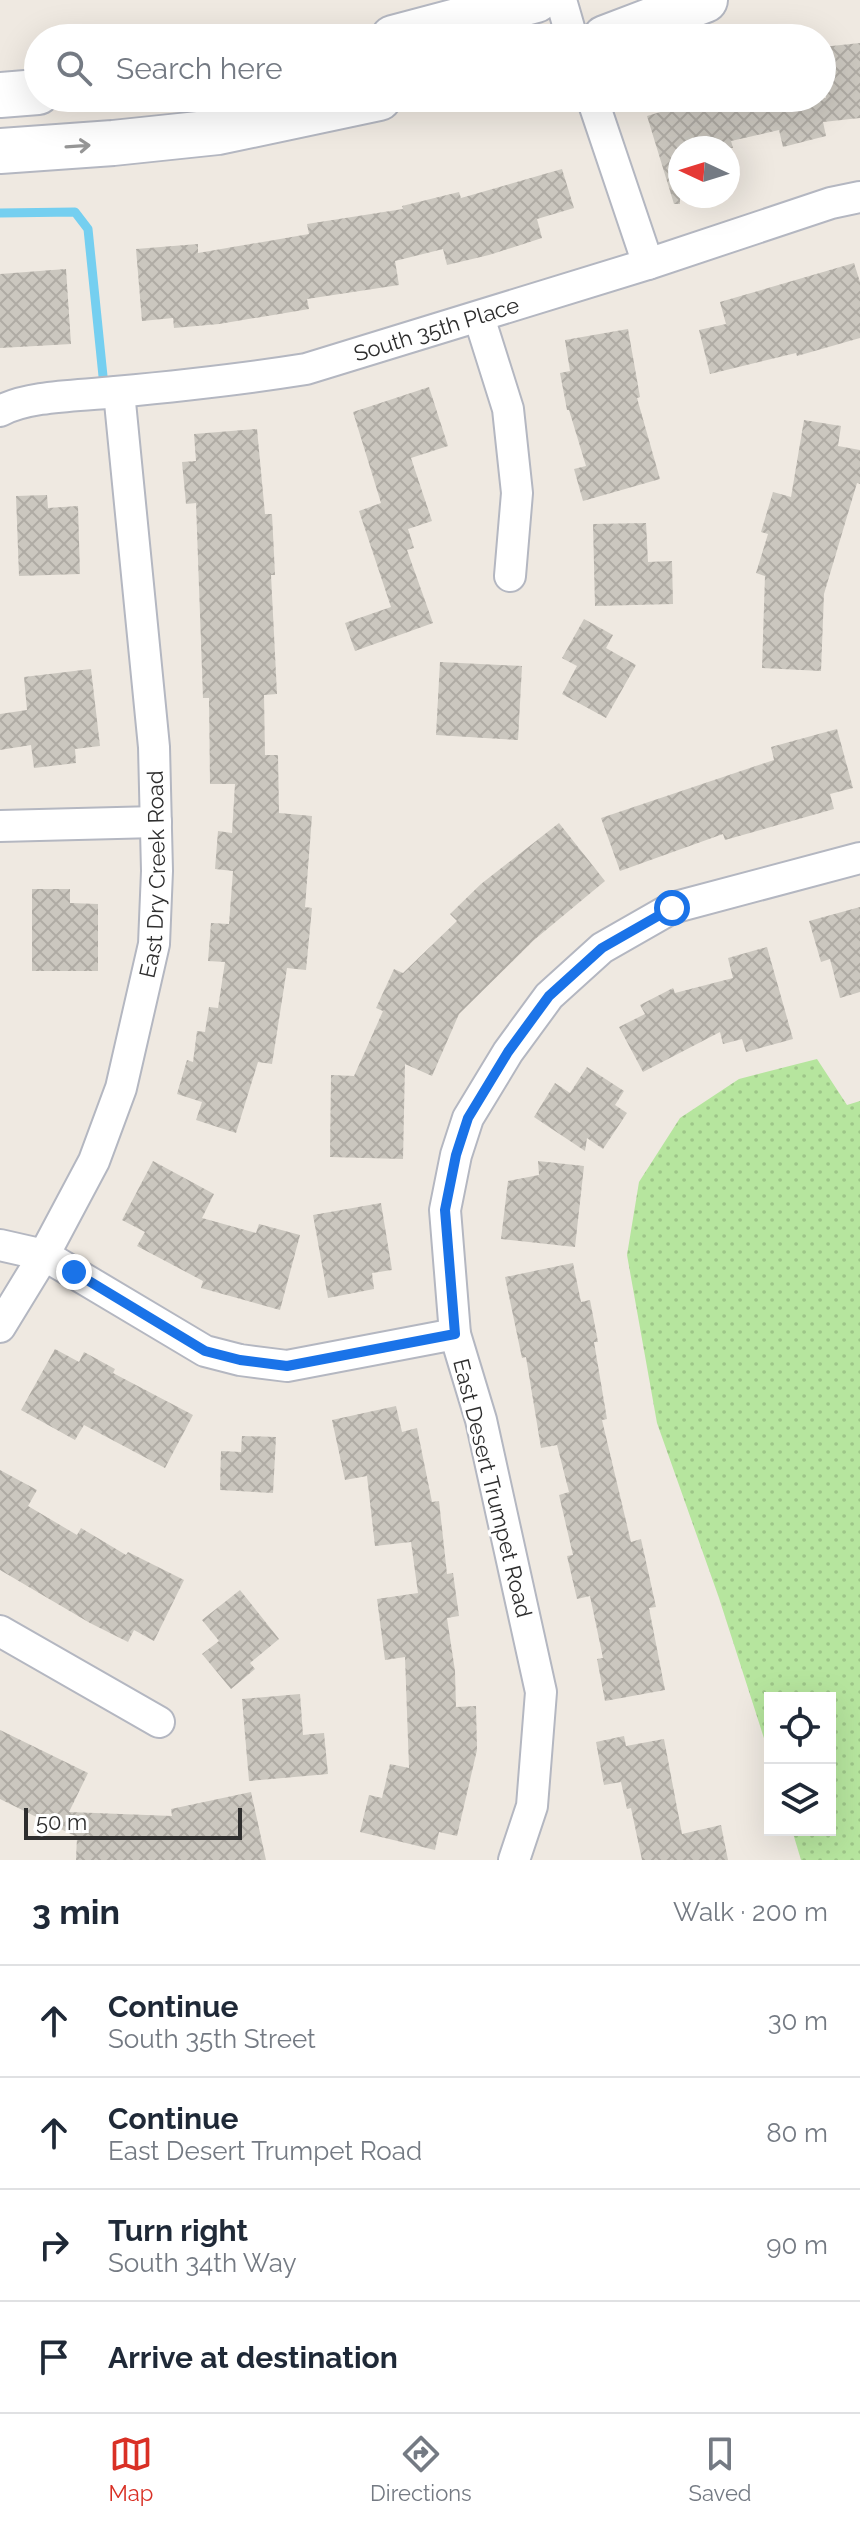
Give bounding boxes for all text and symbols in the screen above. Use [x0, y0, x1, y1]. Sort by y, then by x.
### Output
search box [24, 24, 836, 112]
icon: search [52, 46, 96, 90]
text: Search here [116, 51, 283, 86]
north arrow [668, 136, 740, 208]
one-way arrow [64, 138, 91, 153]
street label: South 35th Place [351, 291, 522, 367]
street label: East Dry Creek Road [134, 770, 170, 980]
route start [654, 890, 690, 926]
route end [56, 1254, 92, 1290]
street label: East Desert Trumpet Road [448, 1356, 538, 1620]
map controls [764, 1692, 836, 1836]
button: locate [764, 1692, 836, 1764]
button: layers [764, 1764, 836, 1836]
scale bar [24, 1804, 242, 1840]
text: 50 m [36, 1809, 87, 1835]
text: 3 min [32, 1892, 120, 1932]
text: Walk · 200 m [673, 1897, 828, 1927]
text: Continue [108, 1989, 239, 2024]
icon: ahead [32, 1999, 76, 2043]
text: 30 m [768, 2006, 828, 2036]
text: South 35th Street [108, 2024, 316, 2054]
text: Continue [108, 2101, 239, 2136]
icon: ahead [32, 2111, 76, 2155]
text: 80 m [766, 2118, 828, 2148]
text: East Desert Trumpet Road [108, 2136, 422, 2166]
text: Turn right [108, 2213, 248, 2248]
icon: right [32, 2223, 76, 2267]
text: 90 m [766, 2230, 828, 2260]
text: South 34th Way [108, 2248, 297, 2278]
icon: arrive [32, 2335, 76, 2379]
text: Arrive at destination [108, 2340, 398, 2375]
tab: Map [108, 2432, 153, 2506]
tab: Directions [370, 2432, 472, 2506]
tab: Saved [689, 2432, 752, 2506]

